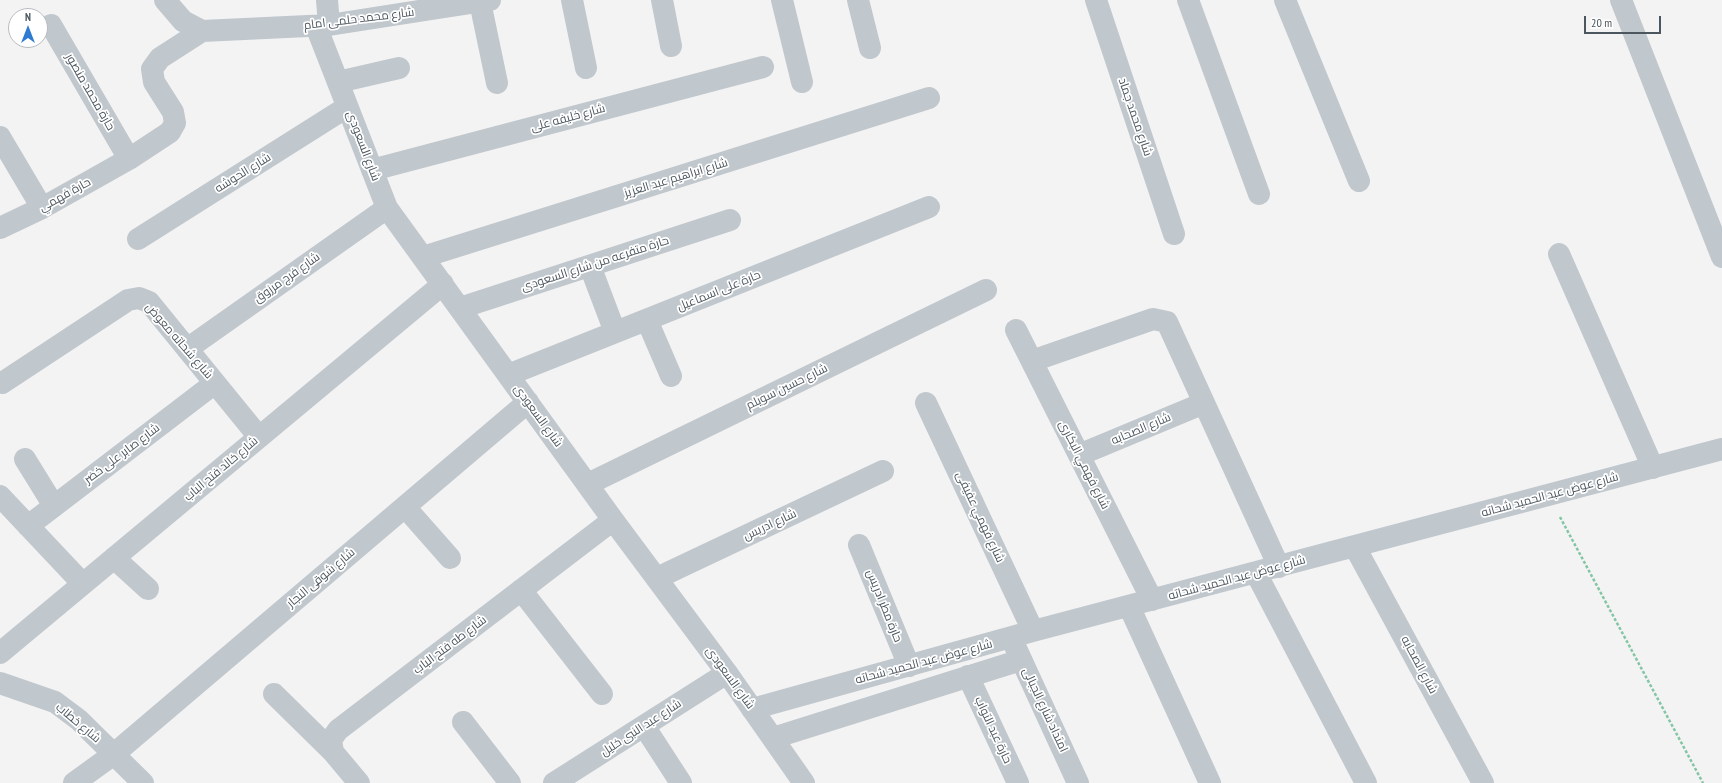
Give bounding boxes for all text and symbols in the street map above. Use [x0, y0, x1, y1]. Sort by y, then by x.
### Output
street label: شارع محمد حلمى امام [303, 5, 415, 33]
north arrow [8, 8, 48, 48]
scale bar [1586, 8, 1663, 34]
text: N [25, 10, 31, 24]
text: 20 m [1591, 15, 1612, 30]
street label: حارة محمد منصور [62, 51, 118, 133]
street label: شارع محمد جماد [1115, 76, 1155, 158]
street label: شارع خليفه على [529, 101, 607, 135]
street label: شارع السعودى [343, 109, 383, 183]
street label: شارع الحوشه [212, 150, 274, 196]
street label: شارع ابراهيم عبد العزيز [622, 155, 730, 201]
street label: حارة فهمي [37, 175, 93, 215]
street label: حارة متفرعه من شارع السعودى [519, 233, 671, 295]
street label: شارع فرج مرزوق [251, 250, 323, 306]
street label: حارة على اسماعيل [675, 268, 763, 314]
street label: شارع شحاته معوض [142, 300, 216, 382]
street label: شارع حسين سويلم [744, 361, 830, 413]
street label: شارع السعودى [510, 382, 566, 450]
street label: شارع الصحابه [1109, 410, 1173, 448]
street label: شارع فهمي البكارى [1055, 418, 1113, 512]
street label: شارع صابر على خضر [81, 421, 163, 487]
street label: شارع خالد فتح الباب [181, 434, 261, 504]
street label: شارع فهمي عفيفى [953, 469, 1007, 565]
street label: شارع عوض عبد الحميد شحاته [1480, 470, 1620, 520]
street label: شارع ادريس [741, 506, 799, 544]
street label: شارع شوقى النجار [284, 545, 358, 611]
street label: شارع عوض عبد الحميد شحاته [1167, 553, 1307, 603]
street label: حارة مطر ادريس [863, 568, 905, 644]
street label: شارع طه فتح الباب [410, 613, 490, 677]
street label: شارع الصحابه [1398, 634, 1440, 696]
street label: شارع عوض عبد الحميد شحاته [854, 637, 994, 687]
street label: شارع السعودى [702, 644, 758, 712]
street label: امتداد شارع الجبالى [1019, 666, 1071, 754]
street label: حارة عبد التواب [971, 694, 1015, 766]
street label: شارع عبد النبى خليل [598, 696, 684, 760]
street label: شارع خطاب [53, 700, 103, 746]

